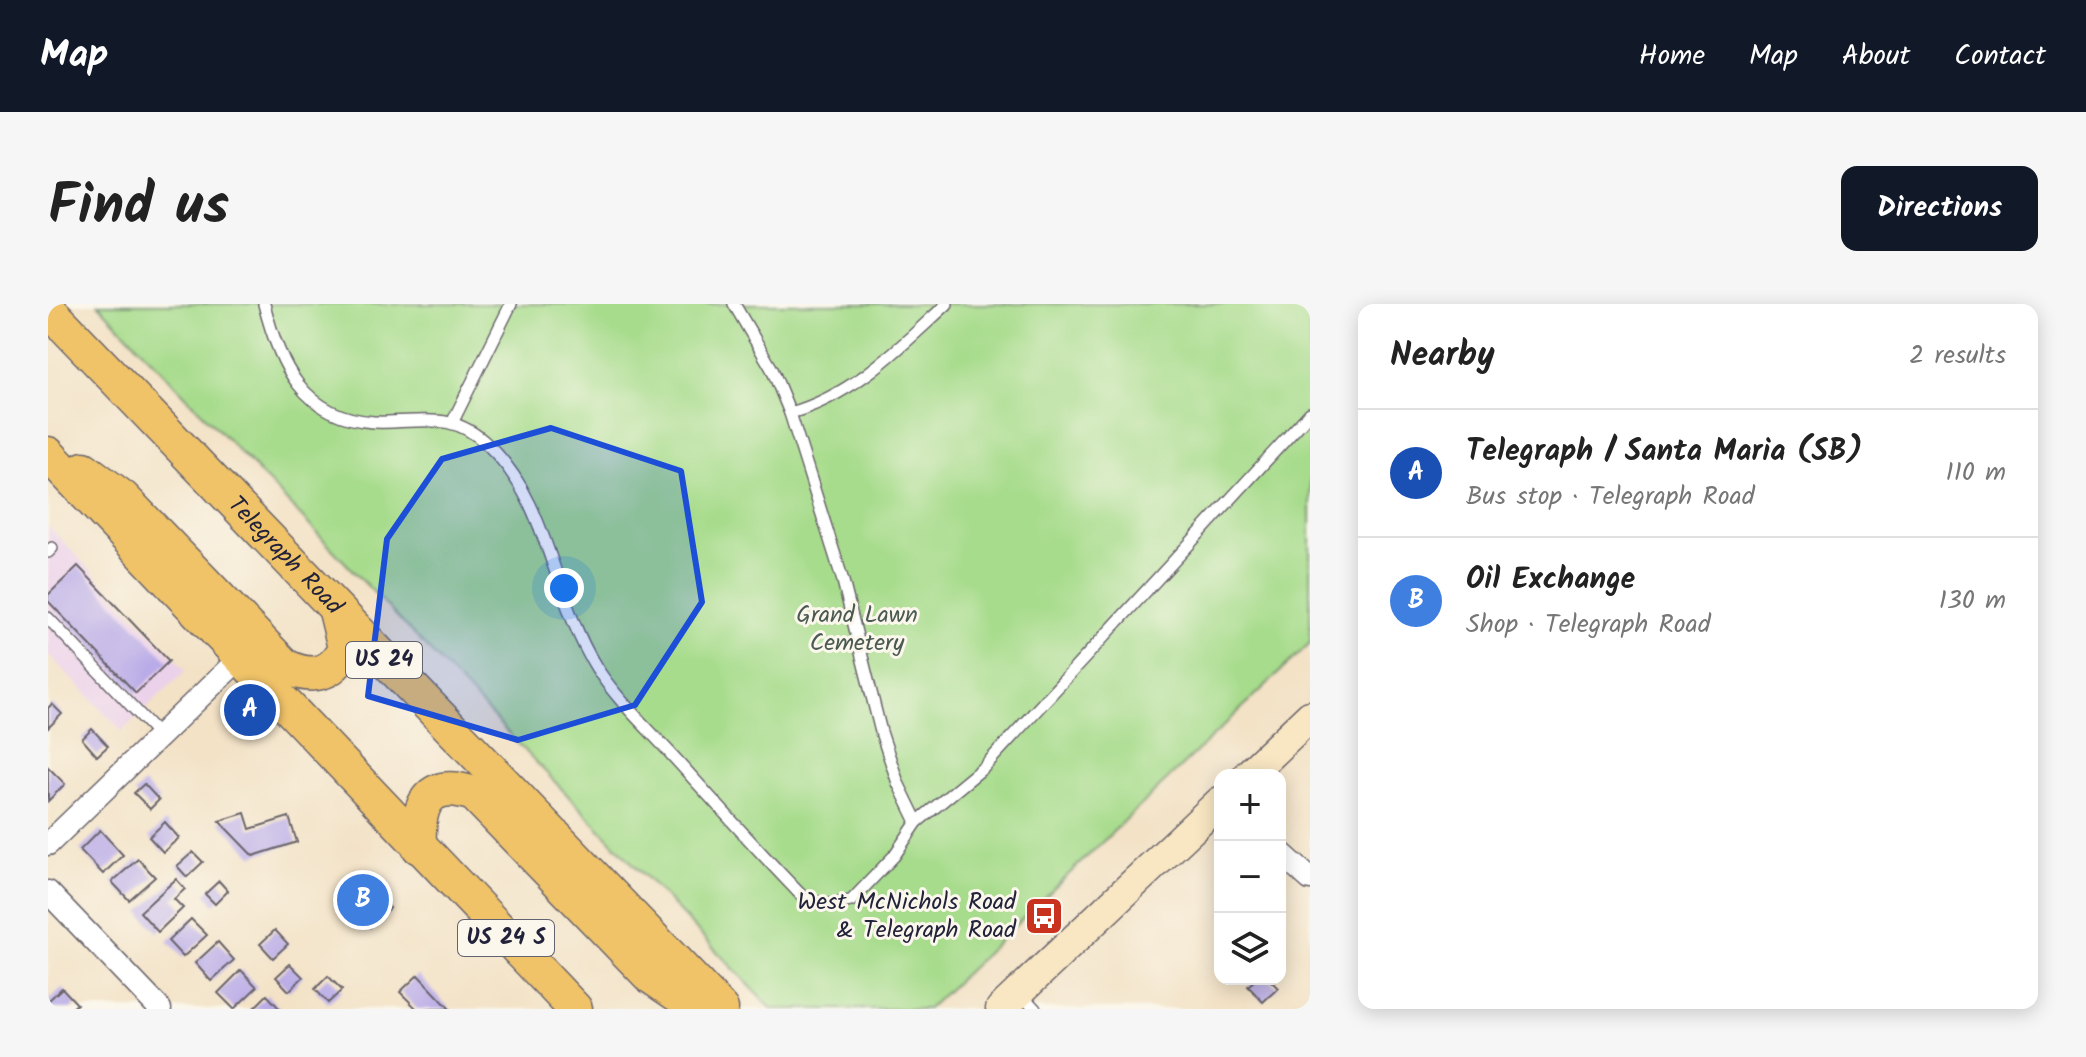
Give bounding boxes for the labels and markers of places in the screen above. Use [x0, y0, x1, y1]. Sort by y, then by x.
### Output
pin: A [224, 680, 276, 740]
pin: B [337, 870, 389, 930]
place label: West McNichols Road & Telegraph Road [797, 883, 1017, 950]
bus stop icon: West McNichols Road & Telegraph Road [1023, 895, 1065, 937]

